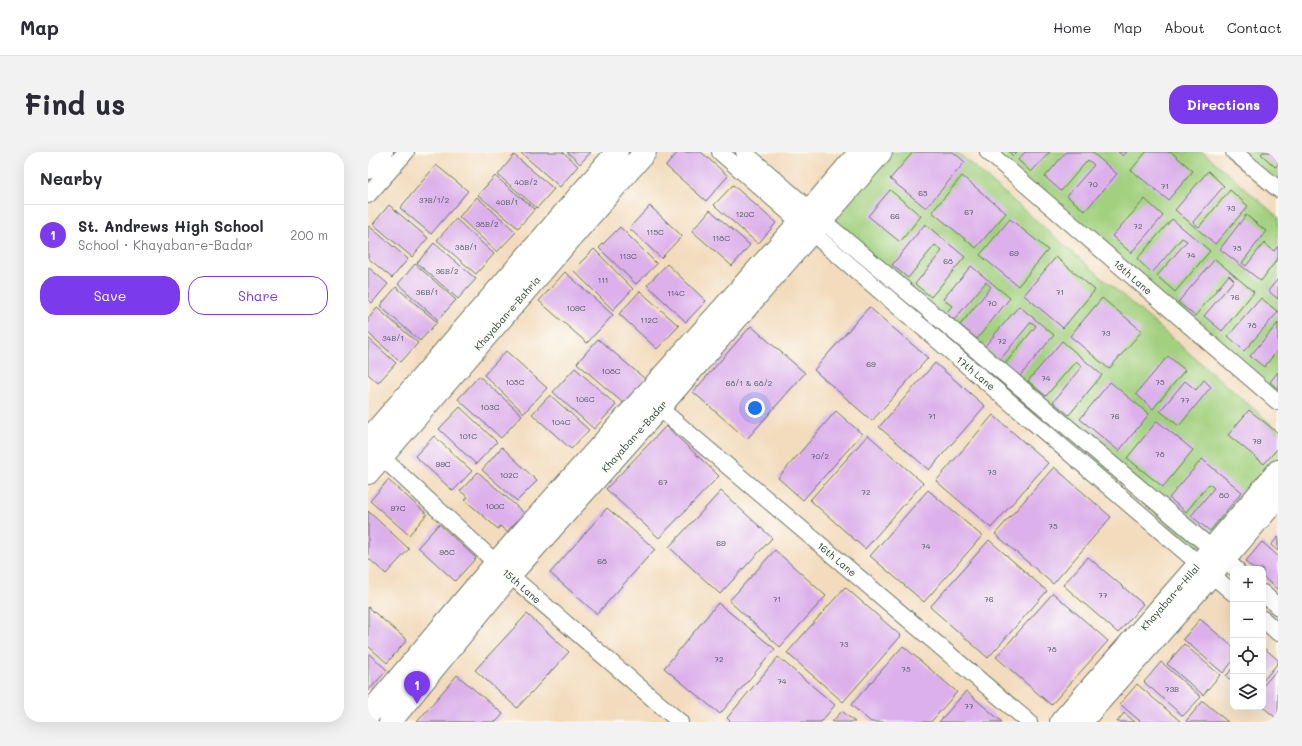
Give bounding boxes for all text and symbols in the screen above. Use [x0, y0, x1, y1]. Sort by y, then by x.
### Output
text: Map [20, 15, 59, 40]
text: Home [1053, 18, 1091, 37]
text: Map [1113, 18, 1142, 37]
text: About [1164, 18, 1205, 37]
text: Contact [1227, 18, 1282, 37]
button: Directions [1169, 85, 1278, 124]
text: Find us [24, 86, 125, 122]
text: Nearby [40, 167, 102, 189]
house number: 40B/2 [514, 177, 538, 187]
house number: 70 [1088, 179, 1098, 189]
house number: 71 [1161, 181, 1169, 191]
house number: 65 [918, 188, 928, 198]
house number: 37B/1/2 [419, 195, 449, 205]
house number: 40B/1 [496, 197, 518, 207]
house number: 73 [1226, 203, 1236, 213]
house number: 67 [964, 207, 974, 217]
house number: 120C [736, 209, 755, 219]
house number: 66 [890, 211, 900, 221]
text: St. Andrews High School [78, 216, 263, 236]
house number: 38B/2 [475, 219, 499, 229]
house number: 72 [1134, 221, 1142, 231]
text: 1 [50, 226, 56, 243]
text: 200 m [290, 226, 328, 243]
house number: 115C [646, 227, 664, 237]
house number: 118C [712, 233, 730, 243]
text: School · Khayaban-e-Badar [78, 236, 253, 253]
house number: 38B/1 [455, 242, 477, 252]
house number: 75 [1232, 243, 1242, 253]
house number: 69 [1009, 248, 1019, 258]
house number: 74 [1186, 250, 1196, 260]
house number: 113C [619, 251, 637, 261]
house number: 68 [943, 256, 953, 266]
street label: 18th Lane [1111, 256, 1155, 298]
house number: 36B/2 [435, 266, 459, 276]
street label: Khayaban-e-Bahria [471, 273, 543, 353]
house number: 111 [598, 275, 608, 285]
button: Save [40, 276, 180, 315]
button: Share [188, 276, 328, 315]
house number: 36B/1 [416, 287, 438, 297]
house number: 71 [1056, 287, 1064, 297]
house number: 114C [667, 288, 685, 298]
house number: 76 [1230, 292, 1240, 302]
house number: 70 [987, 298, 997, 308]
house number: 109C [567, 303, 586, 313]
house number: 112C [640, 315, 658, 325]
house number: 78 [1247, 320, 1257, 330]
house number: 73 [1101, 328, 1111, 338]
house number: 34B/1 [382, 333, 404, 343]
house number: 72 [998, 336, 1006, 346]
street label: 17th Lane [954, 353, 998, 393]
house number: 69 [866, 359, 876, 369]
house number: 108C [601, 366, 621, 376]
house number: 74 [1041, 373, 1051, 383]
house number: 105C [506, 377, 525, 387]
house number: 75 [1155, 377, 1165, 387]
house number: 68/1 & 68/2 [726, 378, 772, 388]
house number: 106C [575, 394, 595, 404]
house number: 77 [1181, 395, 1190, 405]
street label: Khayaban-e-Badar [598, 397, 670, 475]
your location [745, 398, 765, 418]
house number: 103C [481, 402, 500, 412]
house number: 71 [928, 411, 936, 421]
house number: 76 [1110, 411, 1120, 421]
house number: 104C [552, 417, 571, 427]
house number: 101C [459, 431, 477, 441]
house number: 79 [1252, 436, 1262, 446]
house number: 78 [1155, 449, 1165, 459]
house number: 70/2 [811, 451, 829, 461]
house number: 99C [435, 459, 451, 469]
house number: 73 [987, 467, 997, 477]
house number: 102C [500, 470, 519, 480]
house number: 67 [658, 477, 668, 487]
house number: 72 [862, 487, 870, 497]
house number: 80 [1219, 490, 1229, 500]
house number: 100C [485, 501, 505, 511]
house number: 97C [391, 503, 406, 513]
house number: 75 [1048, 521, 1058, 531]
house number: 69 [716, 538, 726, 548]
street label: 16th Lane [815, 539, 859, 579]
house number: 74 [921, 541, 931, 551]
house number: 98C [439, 547, 455, 557]
house number: 68 [597, 556, 607, 566]
street label: Khayaban-e-Hilal [1137, 561, 1203, 633]
street label: 15th Lane [500, 565, 544, 607]
map controls [1230, 566, 1266, 710]
button: + [1230, 566, 1266, 602]
house number: 77 [1099, 590, 1108, 600]
house number: 71 [773, 594, 781, 604]
house number: 76 [984, 594, 994, 604]
button: − [1230, 602, 1266, 638]
button: locate [1230, 638, 1266, 674]
house number: 73 [839, 639, 849, 649]
house number: 78 [1047, 644, 1057, 654]
house number: 72 [715, 654, 723, 664]
house number: 75 [901, 664, 911, 674]
pin: 1 [404, 671, 430, 704]
button: layers [1230, 674, 1266, 710]
house number: 74 [777, 676, 787, 686]
house number: 73B [1165, 684, 1179, 694]
house number: 77 [965, 701, 974, 711]

